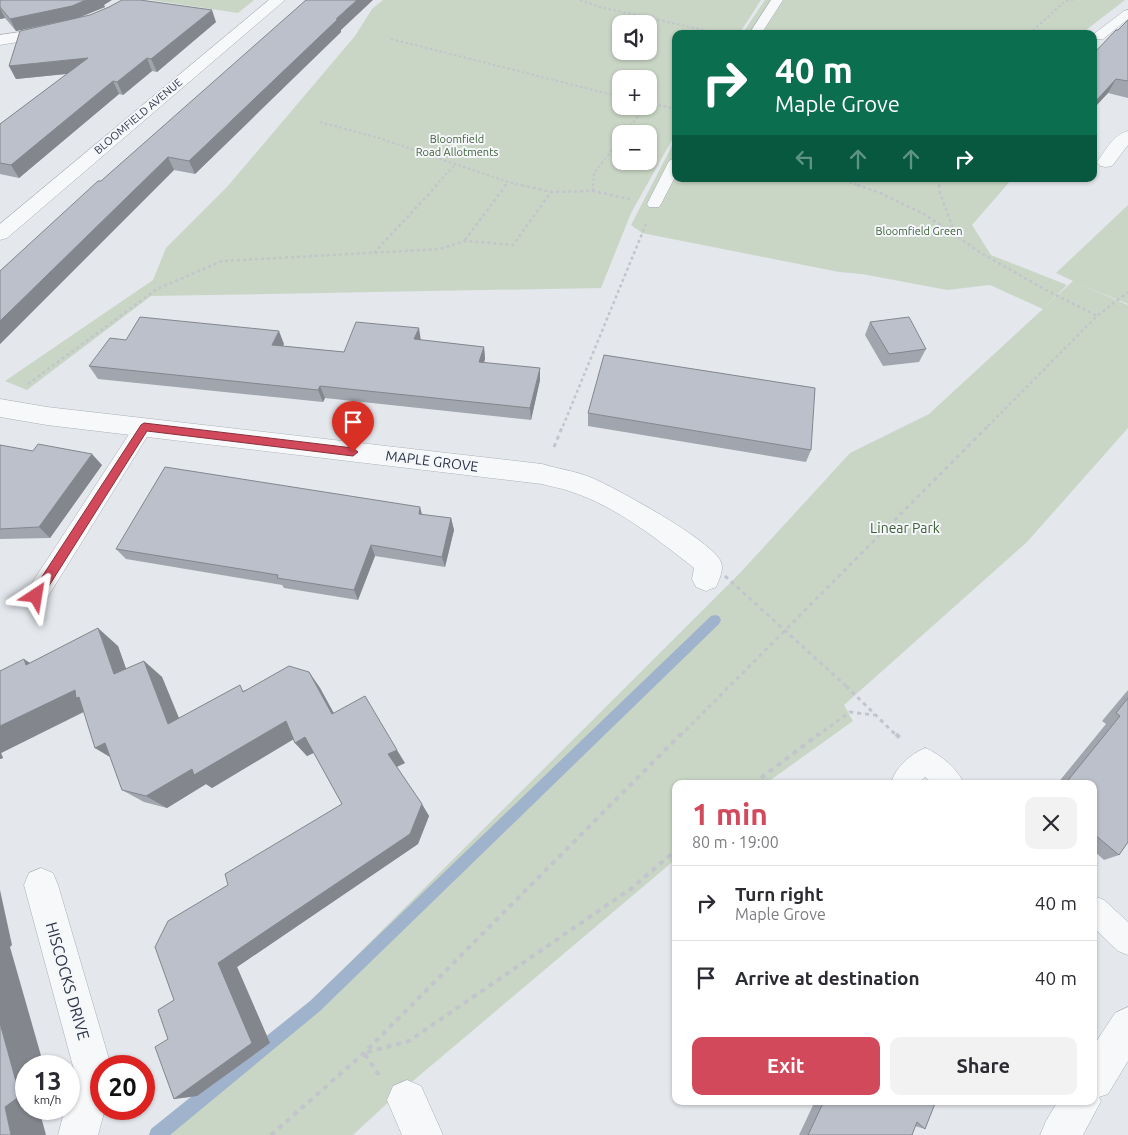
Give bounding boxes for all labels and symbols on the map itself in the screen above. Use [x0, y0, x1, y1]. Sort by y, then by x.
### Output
street label: BLOOMFIELD AVENUE [92, 76, 184, 156]
park label: Bloomfield Road Allotments [416, 133, 498, 158]
park label: Bloomfield Green [876, 225, 962, 237]
pin [332, 401, 374, 452]
street label: MAPLE GROVE [385, 447, 479, 475]
park label: Linear Park [870, 520, 940, 536]
position arrow [9, 569, 61, 621]
street label: HISCOCKS DRIVE [43, 920, 93, 1042]
speed limit sign: 20 [90, 1055, 155, 1120]

